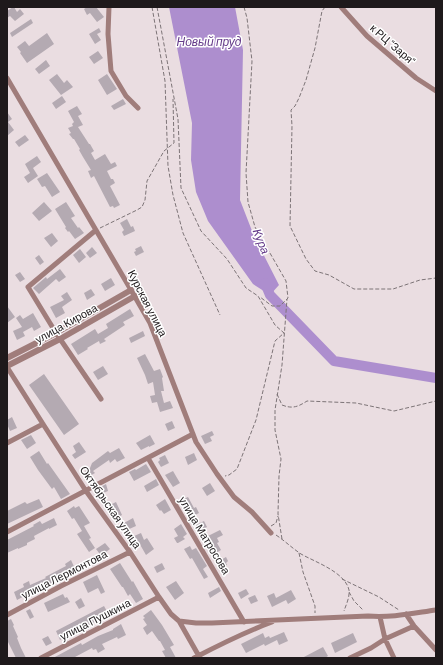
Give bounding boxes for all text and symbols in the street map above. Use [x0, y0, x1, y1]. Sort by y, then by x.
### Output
street label: к РЦ "Заря" [368, 21, 418, 67]
water label: Новый пруд [177, 34, 242, 49]
water label: Кура [250, 226, 274, 256]
street label: Курская улица [126, 268, 171, 339]
street label: улица Кирова [33, 300, 100, 345]
street label: Октябрьская улица [78, 463, 145, 551]
street label: улица Матросова [177, 494, 234, 577]
street label: улица Лермонтова [19, 546, 110, 601]
street label: улица Пушкина [57, 595, 133, 642]

